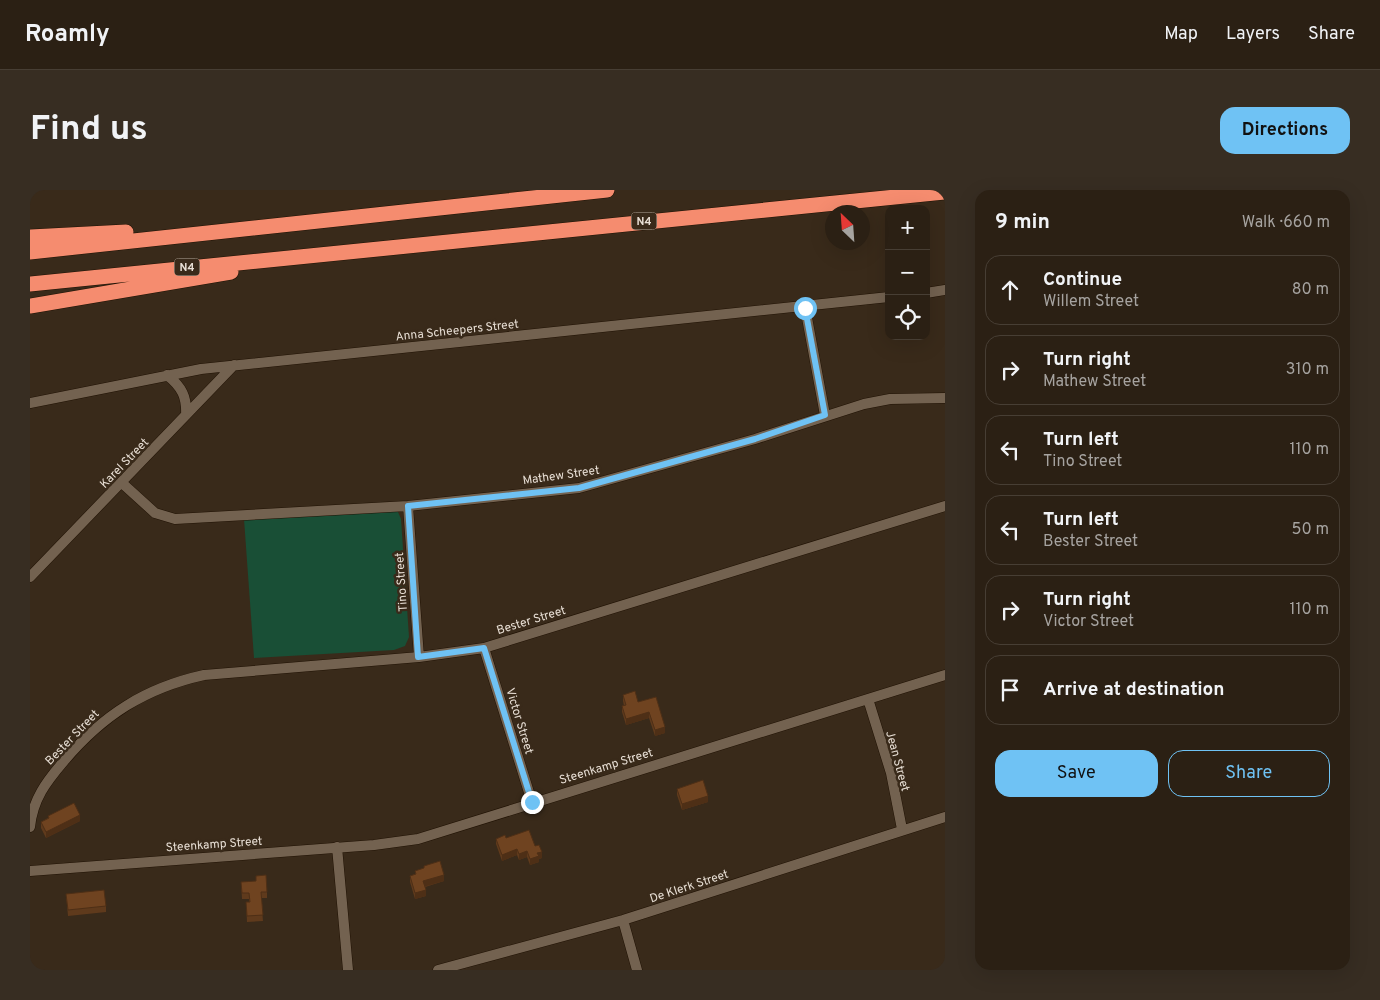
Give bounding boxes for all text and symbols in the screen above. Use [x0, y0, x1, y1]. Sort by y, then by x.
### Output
text: Roamly [25, 20, 110, 50]
text: Map [1164, 23, 1198, 46]
text: Layers [1226, 23, 1280, 46]
text: Share [1308, 23, 1355, 46]
button: Directions [1220, 107, 1350, 154]
text: Find us [30, 108, 148, 152]
north arrow [825, 205, 870, 250]
map controls [885, 205, 930, 340]
button: + [885, 205, 930, 250]
text: 9 min [995, 209, 1050, 236]
road number: N4 [632, 212, 656, 230]
text: Walk · 660 m [1242, 213, 1330, 233]
button: − [885, 250, 930, 295]
road number: N4 [174, 258, 200, 276]
text: Continue [1043, 268, 1122, 292]
icon: ahead [996, 276, 1024, 304]
text: 80 m [1292, 280, 1329, 300]
text: Willem Street [1043, 292, 1139, 312]
button: locate [885, 295, 930, 340]
route start [794, 297, 817, 320]
street label: Anna Scheepers Street [395, 317, 519, 345]
text: Turn right [1043, 348, 1131, 372]
icon: right [996, 356, 1024, 384]
text: 310 m [1286, 360, 1329, 380]
text: Mathew Street [1043, 372, 1146, 392]
text: Turn left [1043, 428, 1119, 452]
street label: Karel Street [97, 435, 153, 492]
icon: left [996, 436, 1024, 464]
text: 110 m [1289, 440, 1329, 460]
text: Tino Street [1043, 452, 1122, 472]
street label: Mathew Street [522, 463, 601, 489]
text: Turn left [1043, 508, 1119, 532]
icon: left [996, 516, 1024, 544]
text: 50 m [1292, 520, 1329, 540]
text: Bester Street [1043, 532, 1138, 552]
street label: Tino Street [392, 552, 412, 612]
text: Turn right [1043, 588, 1131, 612]
icon: right [996, 596, 1024, 624]
text: 110 m [1289, 600, 1329, 620]
street label: Bester Street [495, 603, 568, 639]
text: Victor Street [1043, 612, 1134, 632]
icon: arrive [996, 676, 1024, 704]
text: Arrive at destination [1043, 678, 1224, 702]
street label: Victor Street [501, 686, 537, 756]
street label: Bester Street [42, 706, 103, 769]
street label: Jean Street [881, 729, 913, 793]
street label: Steenkamp Street [558, 745, 655, 789]
button: Save [995, 750, 1158, 797]
button: Share [1168, 750, 1330, 797]
route end [521, 791, 544, 814]
street label: Steenkamp Street [165, 834, 263, 856]
street label: De Klerk Street [648, 867, 731, 907]

